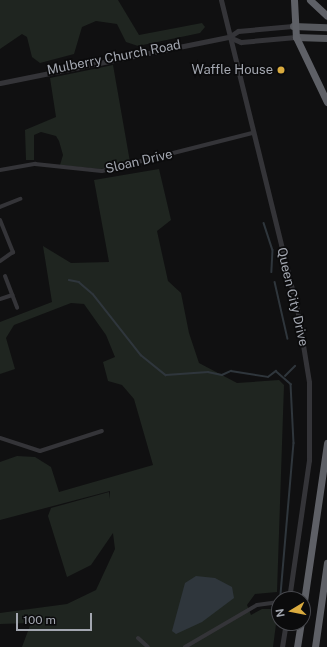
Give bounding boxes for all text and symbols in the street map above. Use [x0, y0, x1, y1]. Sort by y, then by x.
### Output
street label: Mulberry Church Road [46, 37, 182, 79]
place label: Waffle House [191, 62, 273, 78]
marker: Waffle House [276, 65, 286, 75]
street label: Sloan Drive [104, 147, 174, 177]
street label: Queen City Drive [273, 246, 311, 348]
north arrow [271, 591, 311, 631]
scale bar [18, 605, 94, 631]
text: N [274, 608, 287, 618]
text: 100 m [23, 613, 56, 627]

